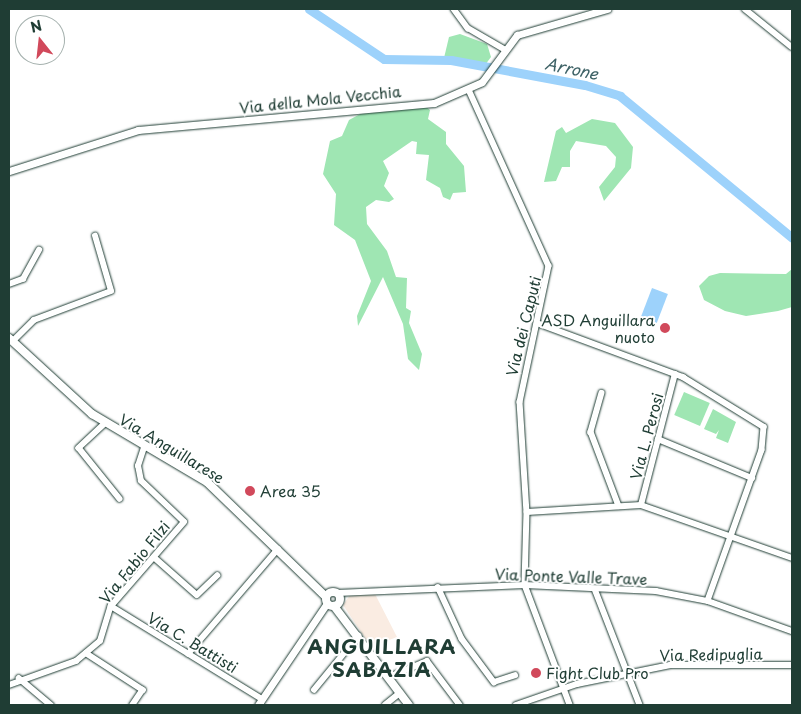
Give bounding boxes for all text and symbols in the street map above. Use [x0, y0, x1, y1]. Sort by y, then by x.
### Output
text: N [28, 14, 44, 38]
north arrow [15, 15, 65, 65]
water label: Arrone [544, 53, 600, 83]
street label: Via della Mola Vecchia [238, 82, 402, 116]
street label: Via dei Caputi [502, 274, 544, 378]
place label: ASD Anguillara nuoto [542, 310, 655, 345]
marker: ASD Anguillara nuoto [659, 322, 671, 334]
street label: Via L. Perosi [626, 391, 666, 481]
street label: Via Anguillarese [117, 410, 227, 486]
place label: Area 35 [260, 482, 320, 500]
marker: Area 35 [244, 485, 256, 497]
street label: Via Fabio Filzi [95, 517, 173, 607]
street label: Via Ponte Valle Trave [494, 564, 648, 588]
street label: Via C. Battisti [145, 608, 241, 676]
district label: ANGUILLARA SABAZIA [307, 634, 457, 681]
street label: Via Redipuglia [659, 644, 763, 664]
place label: Fight Club Pro [546, 664, 648, 682]
marker: Fight Club Pro [530, 667, 542, 679]

